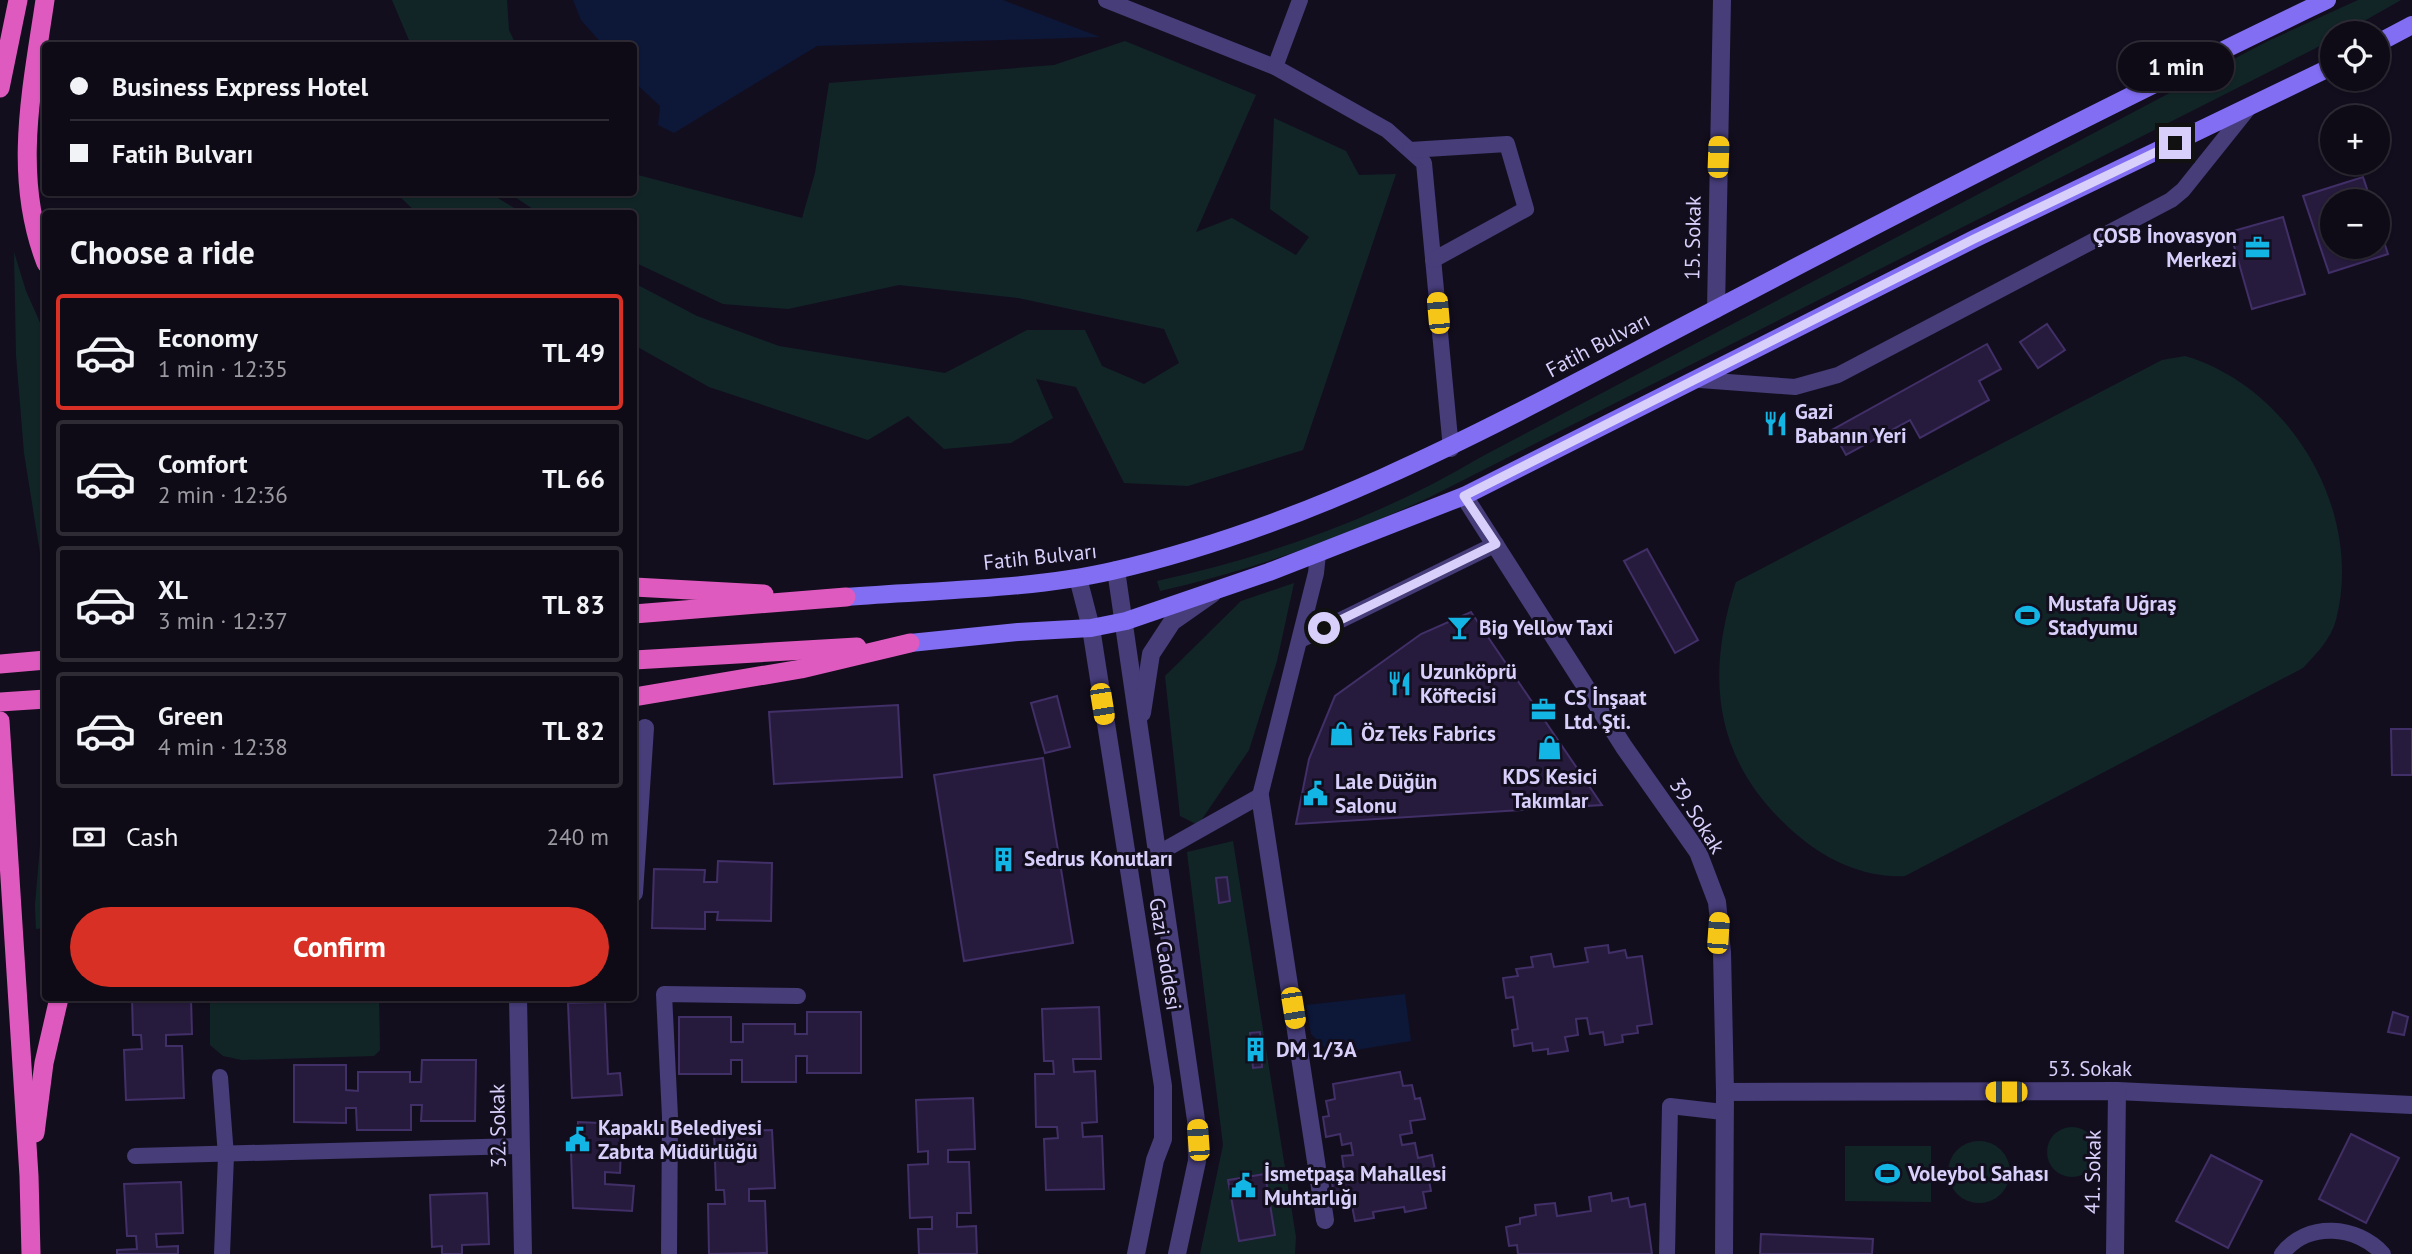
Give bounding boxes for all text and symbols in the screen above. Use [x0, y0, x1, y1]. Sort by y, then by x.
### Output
map controls [2320, 21, 2390, 259]
button: locate [2320, 21, 2390, 91]
callout: 1 min [2117, 41, 2233, 90]
text: 1 min [2148, 52, 2204, 81]
text: Business Express Hotel [112, 70, 368, 103]
button: + [2320, 105, 2390, 175]
route end [2159, 127, 2191, 159]
car [1707, 136, 1730, 178]
text: Fatih Bulvarı [112, 137, 253, 170]
button: − [2320, 189, 2390, 259]
street label: 15. Sokak [1678, 196, 1707, 280]
place label: ÇOSB İnovasyon Merkezi [2093, 222, 2237, 273]
text: Choose a ride [70, 231, 255, 273]
office icon: ÇOSB İnovasyon Merkezi [2243, 234, 2271, 262]
car [1426, 291, 1451, 335]
street label: Fatih Bulvarı [1541, 306, 1654, 383]
icon: car [74, 321, 137, 384]
text: Economy [158, 321, 258, 354]
text: TL 49 [542, 336, 605, 369]
text: 1 min · 12:35 [158, 354, 288, 383]
place label: Gazi Babanın Yeri [1795, 398, 1907, 449]
restaurant icon: Gazi Babanın Yeri [1761, 410, 1789, 438]
icon: car [74, 447, 137, 510]
text: Comfort [158, 447, 248, 480]
text: TL 66 [542, 462, 605, 495]
text: 2 min · 12:36 [158, 480, 288, 509]
street label: Fatih Bulvarı [982, 537, 1098, 576]
icon: car [74, 573, 137, 636]
text: XL [158, 573, 188, 606]
text: TL 83 [542, 588, 605, 621]
place label: Mustafa Uğraş Stadyumu [2048, 590, 2176, 641]
sports icon: Mustafa Uğraş Stadyumu [2014, 602, 2042, 630]
text: 3 min · 12:37 [158, 606, 288, 635]
route start [1308, 612, 1340, 644]
bar icon: Big Yellow Taxi [1445, 614, 1473, 642]
place label: Big Yellow Taxi [1479, 614, 1613, 641]
place label: Uzunköprü Köftecisi [1420, 658, 1517, 709]
restaurant icon: Uzunköprü Köftecisi [1386, 670, 1414, 698]
car [1089, 682, 1116, 726]
place label: CS İnşaat Ltd. Şti. [1564, 684, 1647, 735]
office icon: CS İnşaat Ltd. Şti. [1530, 696, 1558, 724]
icon: car [74, 699, 137, 762]
text: Green [158, 699, 223, 732]
text: TL 82 [542, 714, 605, 747]
shop icon: Öz Teks Fabrics [1327, 720, 1355, 748]
place label: Öz Teks Fabrics [1361, 720, 1496, 747]
text: 4 min · 12:38 [158, 732, 288, 761]
shop icon: KDS Kesici Takımlar [1536, 734, 1564, 762]
place label: KDS Kesici Takımlar [1503, 763, 1597, 814]
place label: Lale Düğün Salonu [1335, 768, 1437, 819]
street label: 39. Sokak [1664, 773, 1731, 859]
public building icon: Lale Düğün Salonu [1301, 780, 1329, 808]
icon: cash [70, 818, 108, 856]
text: Cash [126, 820, 178, 853]
text: 240 m [547, 822, 609, 851]
building icon: Sedrus Konutları [990, 845, 1018, 873]
place label: Sedrus Konutları [1024, 845, 1173, 872]
street label: Gazi Caddesi [1143, 896, 1188, 1012]
button: Confirm [70, 907, 609, 987]
car [1707, 911, 1730, 955]
car [1280, 986, 1307, 1030]
building icon: DM 1/3A [1242, 1036, 1270, 1064]
place label: DM 1/3A [1276, 1036, 1357, 1063]
street label: 53. Sokak [2048, 1055, 2132, 1082]
car [1986, 1082, 2028, 1103]
street label: 32. Sokak [483, 1084, 512, 1168]
place label: Kapaklı Belediyesi Zabıta Müdürlüğü [598, 1114, 762, 1165]
car [1187, 1118, 1210, 1162]
public building icon: Kapaklı Belediyesi Zabıta Müdürlüğü [564, 1126, 592, 1154]
street label: 41. Sokak [2078, 1130, 2107, 1214]
place label: İsmetpaşa Mahallesi Muhtarlığı [1264, 1160, 1447, 1211]
sports icon: Voleybol Sahası [1874, 1160, 1902, 1188]
place label: Voleybol Sahası [1907, 1160, 2049, 1187]
public building icon: İsmetpaşa Mahallesi Muhtarlığı [1230, 1172, 1258, 1200]

